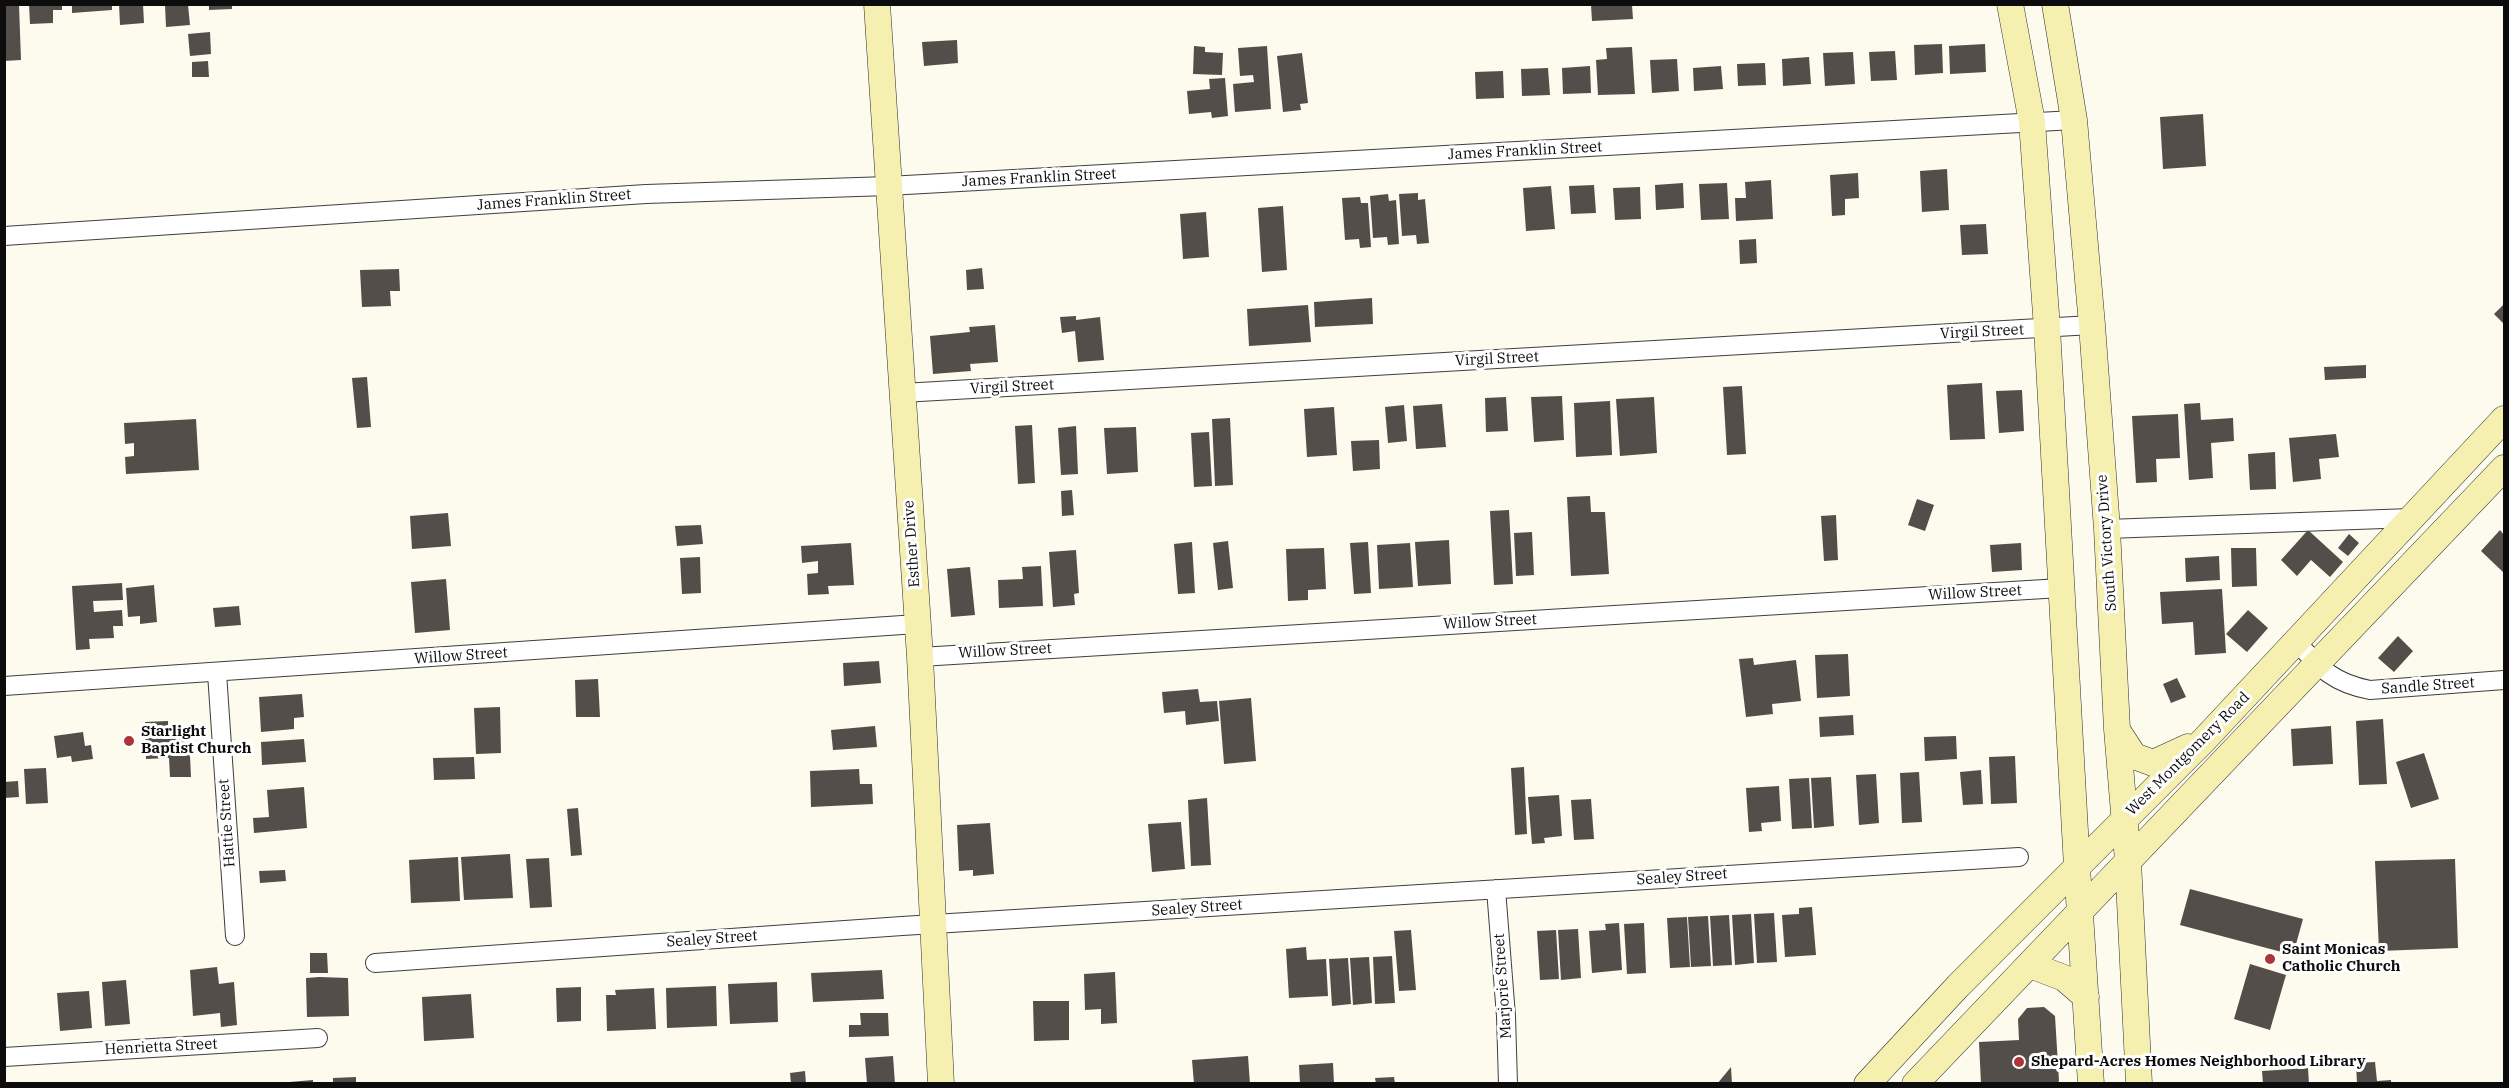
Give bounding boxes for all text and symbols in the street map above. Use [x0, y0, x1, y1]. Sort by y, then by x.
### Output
street label: James Franklin Street [1447, 138, 1603, 164]
street label: James Franklin Street [961, 165, 1117, 191]
street label: James Franklin Street [476, 186, 632, 214]
street label: Virgil Street [1940, 321, 2024, 343]
street label: Virgil Street [1455, 348, 1539, 370]
street label: Virgil Street [970, 376, 1054, 398]
street label: South Victory Drive [2093, 474, 2121, 612]
street label: Esther Drive [900, 500, 924, 588]
street label: Willow Street [1928, 582, 2022, 604]
street label: Willow Street [1443, 611, 1537, 633]
street label: Willow Street [958, 640, 1052, 662]
street label: Willow Street [414, 644, 508, 668]
street label: Sandle Street [2381, 674, 2475, 698]
street label: West Montgomery Road [2122, 688, 2254, 820]
place label: Starlight Baptist Church [141, 723, 252, 758]
marker: Starlight Baptist Church [122, 734, 136, 748]
street label: Hattie Street [215, 778, 239, 868]
street label: Sealey Street [1636, 865, 1728, 889]
street label: Sealey Street [1151, 896, 1243, 920]
street label: Sealey Street [666, 927, 758, 951]
street label: Marjorie Street [1490, 933, 1516, 1039]
place label: Saint Monicas Catholic Church [2282, 941, 2401, 976]
marker: Saint Monicas Catholic Church [2263, 952, 2277, 966]
street label: Henrietta Street [104, 1035, 218, 1059]
place label: Shepard-Acres Homes Neighborhood Library [2031, 1053, 2365, 1071]
marker: Shepard-Acres Homes Neighborhood Library [2012, 1055, 2026, 1069]

